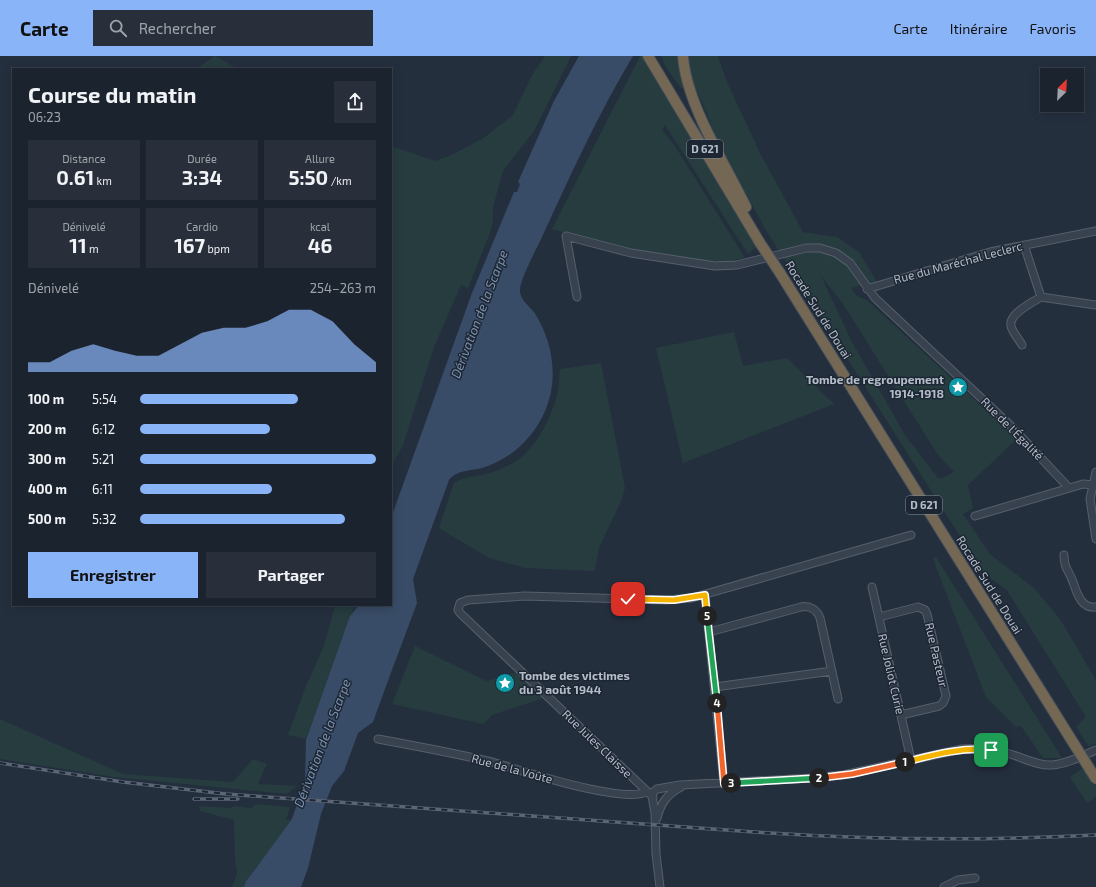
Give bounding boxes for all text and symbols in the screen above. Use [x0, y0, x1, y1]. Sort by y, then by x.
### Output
search box [93, 10, 373, 46]
text: Carte [20, 17, 69, 40]
icon: search [107, 17, 129, 39]
text: Rechercher [139, 19, 216, 37]
text: Carte [894, 20, 928, 37]
text: Itinéraire [950, 20, 1008, 37]
text: Favoris [1030, 20, 1076, 37]
north arrow [1040, 68, 1084, 112]
map controls [1040, 68, 1084, 112]
text: Course du matin [28, 81, 196, 107]
button: share [334, 81, 376, 123]
text: 06:23 [28, 109, 61, 125]
road number: D 621 [687, 140, 723, 158]
text: Distance [62, 152, 106, 165]
text: Durée [187, 152, 217, 165]
text: Allure [305, 152, 335, 165]
text: 0.61 [56, 165, 94, 189]
text: 3:34 [182, 165, 222, 189]
text: 5:50 [288, 165, 328, 189]
text: km [94, 174, 112, 187]
text: /km [328, 174, 352, 187]
text: Dénivelé [62, 220, 106, 233]
text: Cardio [186, 220, 218, 233]
text: kcal [310, 220, 330, 233]
text: 11 [69, 233, 87, 257]
text: 167 [174, 233, 205, 257]
text: 46 [308, 233, 332, 257]
street label: Rue du Maréchal Leclerc [892, 238, 1024, 286]
text: m [87, 242, 99, 255]
text: bpm [205, 242, 230, 255]
water label: Dérivation de la Scarpe [447, 248, 511, 380]
street label: Rocade Sud de Douai [783, 258, 855, 361]
text: Dénivelé [28, 280, 79, 296]
text: 254–263 m [310, 280, 376, 296]
place label: Tombe de regroupement 1914-1918 [806, 372, 944, 400]
place icon: Tombe de regroupement 1914-1918 [947, 376, 969, 398]
text: 100 m [28, 391, 64, 407]
text: 5:54 [92, 391, 117, 407]
street label: Rue de l'Égalité [979, 394, 1047, 462]
text: 200 m [28, 421, 66, 437]
text: 6:12 [92, 421, 115, 437]
text: 300 m [28, 451, 66, 467]
text: 5:21 [92, 451, 115, 467]
text: 400 m [28, 481, 67, 497]
text: 6:11 [92, 481, 113, 497]
road number: D 621 [906, 496, 942, 514]
text: 500 m [28, 511, 66, 527]
text: 5:32 [92, 511, 117, 527]
street label: Rocade Sud de Douai [954, 533, 1026, 636]
button: Enregistrer [28, 552, 198, 598]
button: Partager [206, 552, 376, 598]
pin [611, 582, 645, 616]
icon: check [617, 588, 639, 610]
pin: 5 [697, 606, 717, 626]
text: 5 [704, 609, 710, 622]
street label: Rue Pasteur [923, 621, 951, 689]
street label: Rue Joliot Curie [876, 632, 908, 716]
place label: Tombe des victimes du 3 août 1944 [519, 668, 630, 696]
place icon: Tombe des victimes du 3 août 1944 [494, 672, 516, 694]
water label: Dérivation de la Scarpe [290, 677, 354, 809]
pin: 4 [707, 693, 727, 713]
text: 4 [713, 696, 721, 709]
street label: Rue Jules Claisse [560, 706, 635, 780]
pin [974, 733, 1008, 767]
icon: arrive [980, 739, 1002, 761]
street label: Rue de la Voûte [470, 750, 554, 786]
pin: 1 [895, 752, 915, 772]
text: 1 [903, 755, 907, 768]
pin: 2 [809, 768, 829, 788]
text: 2 [816, 771, 822, 784]
pin: 3 [721, 773, 741, 793]
text: 3 [728, 776, 734, 789]

